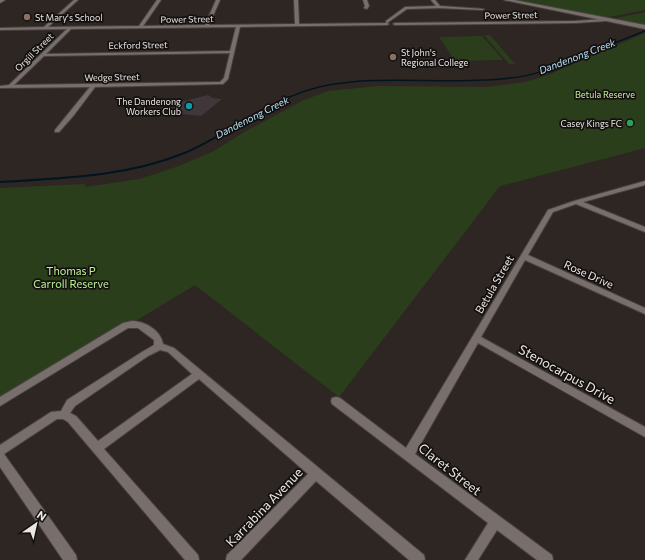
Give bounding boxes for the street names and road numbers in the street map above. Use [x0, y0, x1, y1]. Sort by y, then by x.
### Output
street label: Power Street [484, 9, 538, 21]
street label: Power Street [160, 13, 214, 25]
street label: Orgill Street [12, 30, 56, 74]
street label: Eckford Street [108, 39, 168, 51]
street label: Wedge Street [84, 71, 140, 83]
street label: Betula Street [472, 252, 516, 315]
street label: Rose Drive [562, 257, 616, 291]
street label: Stenocarpus Drive [516, 341, 618, 407]
street label: Claret Street [415, 440, 485, 498]
street label: Karrabina Avenue [222, 464, 306, 550]

